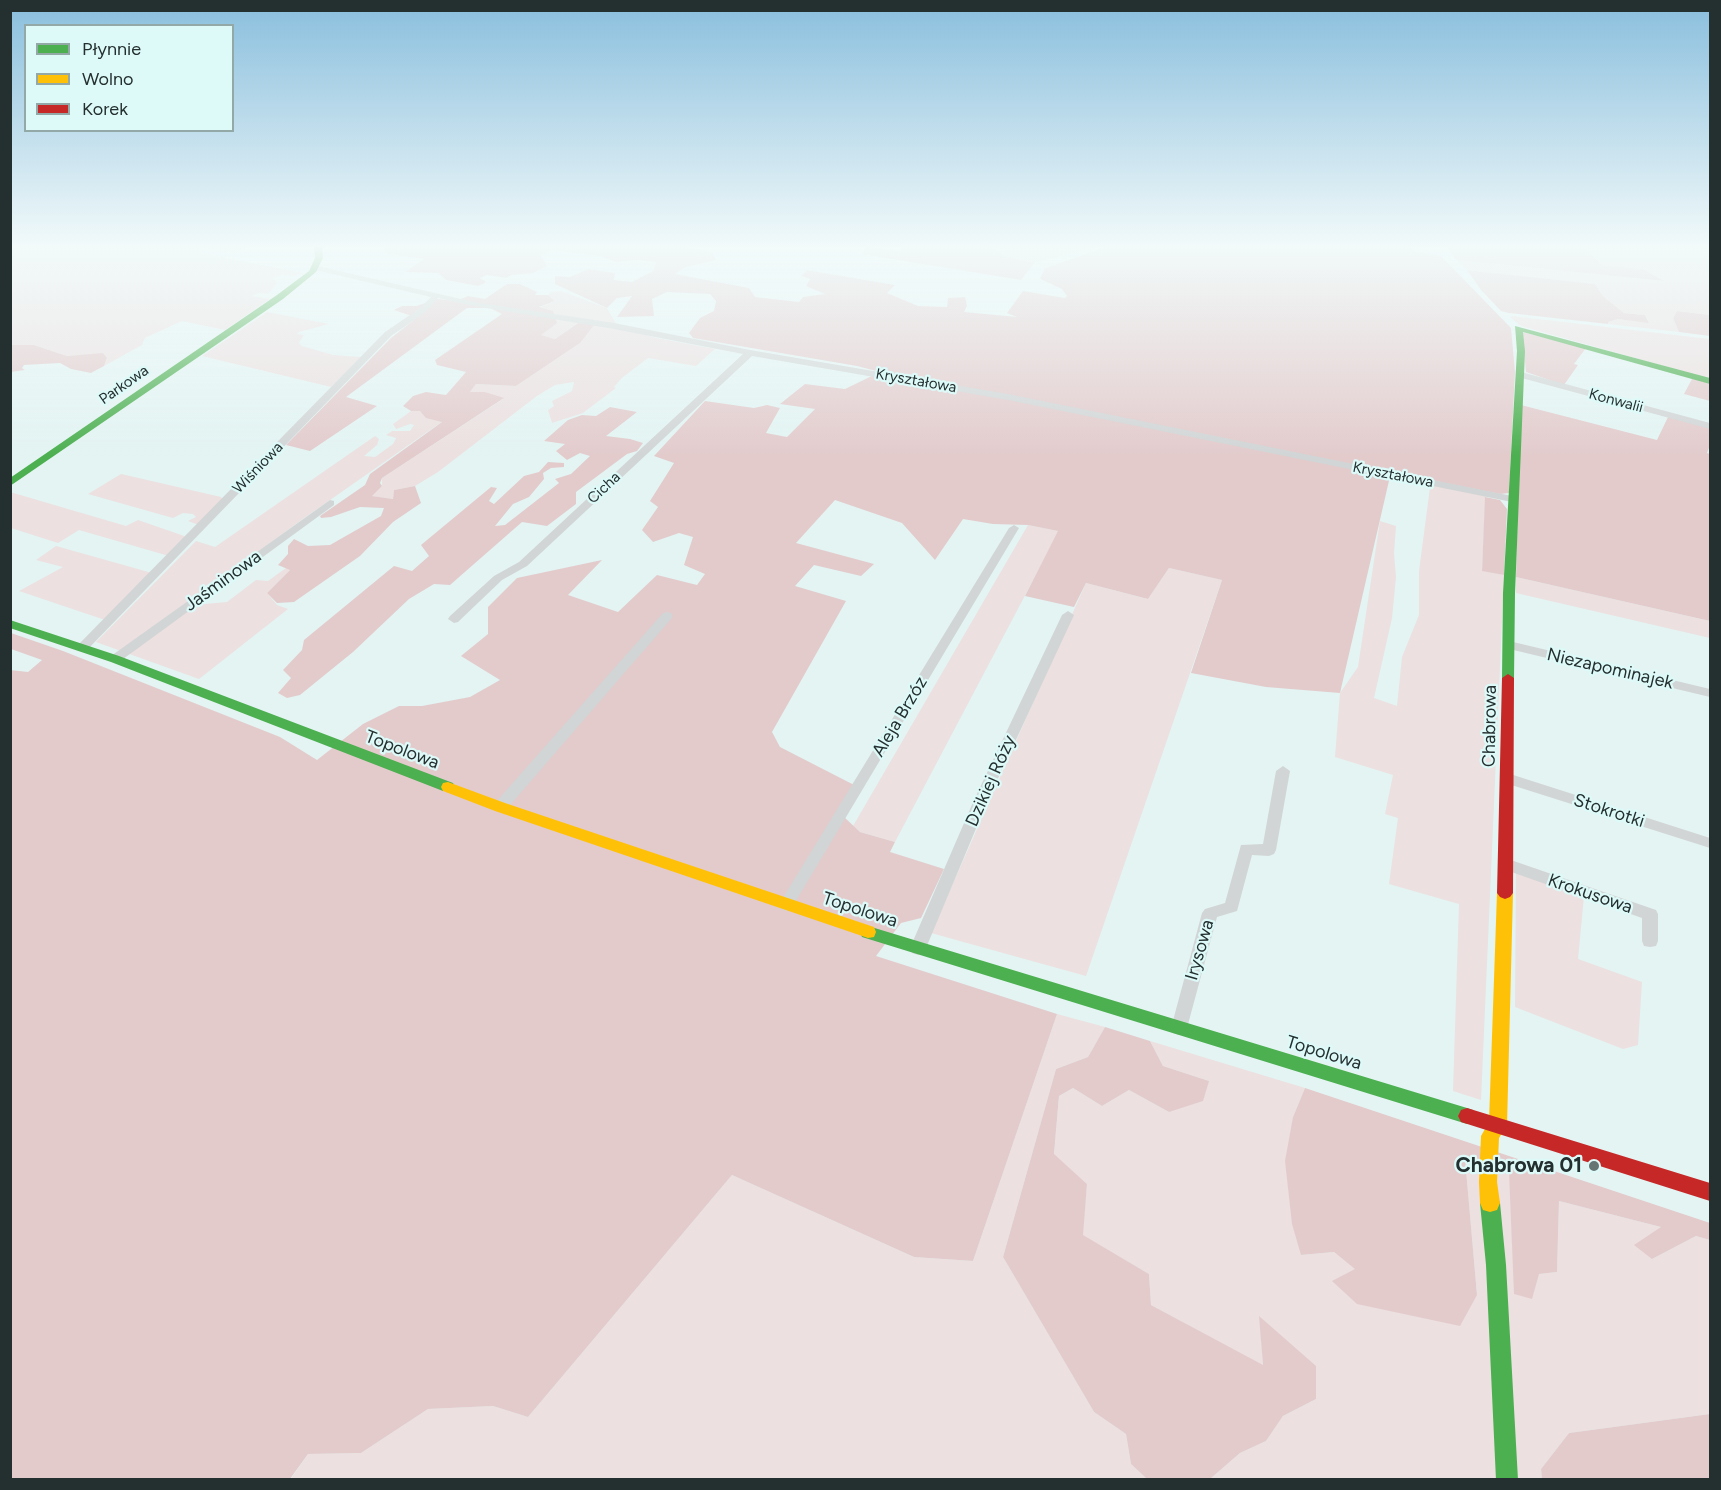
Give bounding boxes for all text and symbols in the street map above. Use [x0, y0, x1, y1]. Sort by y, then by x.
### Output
legend [24, 24, 234, 132]
text: Płynnie [82, 38, 141, 60]
text: Wolno [82, 68, 133, 90]
text: Korek [82, 98, 128, 120]
street label: Parkowa [96, 362, 152, 408]
street label: Kryształowa [874, 365, 958, 397]
street label: Konwalii [1587, 385, 1645, 417]
street label: Wiśniowa [229, 439, 287, 497]
street label: Kryształowa [1351, 458, 1435, 492]
street label: Cicha [584, 468, 624, 508]
street label: Jaśminowa [180, 546, 266, 616]
street label: Niezapominajek [1545, 644, 1675, 694]
street label: Aleja Brzóz [868, 673, 932, 761]
street label: Chabrowa [1478, 685, 1502, 767]
street label: Topolowa [362, 726, 442, 774]
street label: Dzikiej Róży [961, 732, 1021, 830]
street label: Stokrotki [1571, 789, 1647, 833]
street label: Krokusowa [1545, 869, 1635, 919]
street label: Topolowa [820, 888, 900, 932]
street label: Irysowa [1181, 917, 1219, 983]
street label: Topolowa [1284, 1031, 1364, 1075]
place label: Chabrowa 01 [1456, 1153, 1582, 1179]
marker: Chabrowa 01 [1587, 1159, 1601, 1173]

